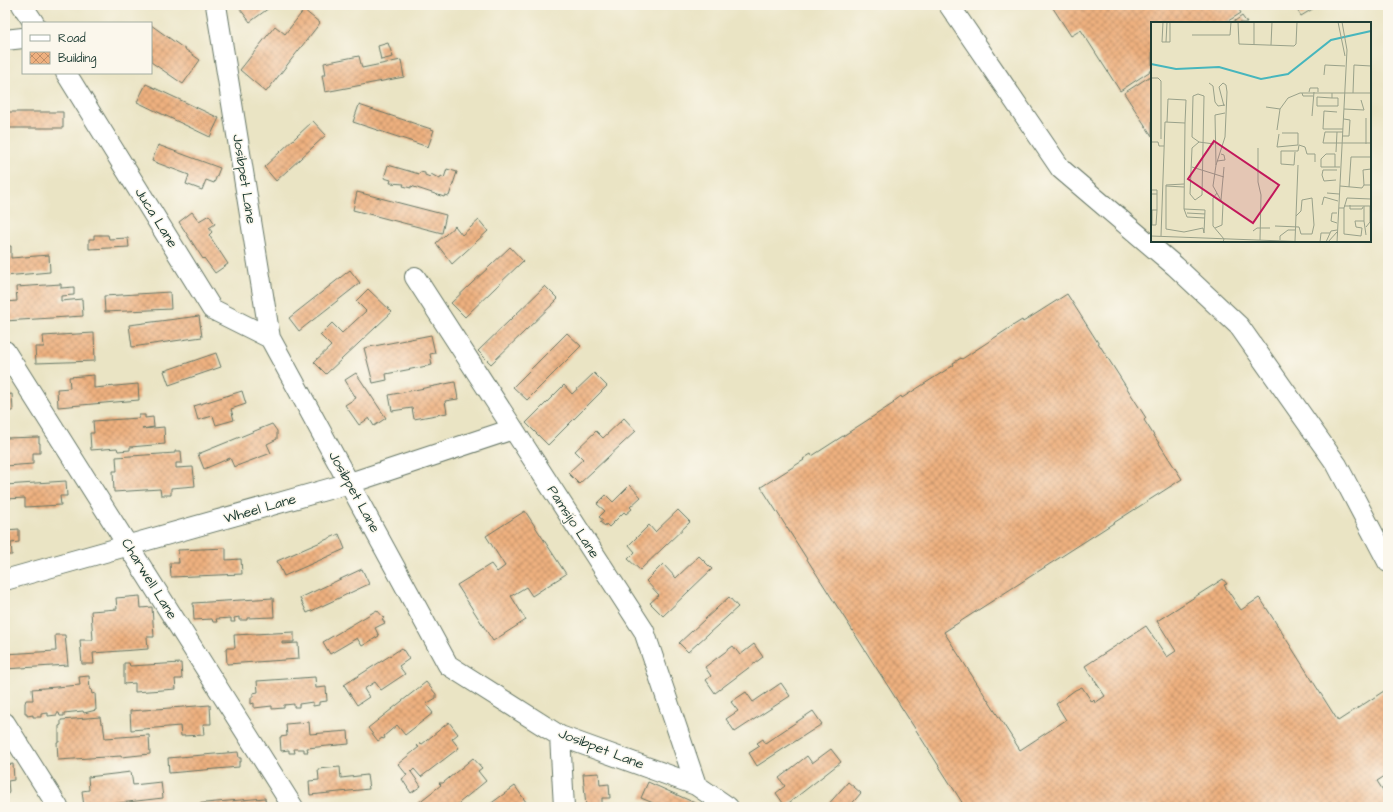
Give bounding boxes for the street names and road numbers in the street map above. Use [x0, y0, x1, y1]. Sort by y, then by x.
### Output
street label: Josibpet Lane [227, 133, 261, 226]
street label: Juca Lane [130, 184, 183, 252]
street label: Josibpet Lane [323, 448, 385, 537]
street label: Pamsijo Lane [542, 482, 604, 563]
street label: Wheel Lane [221, 489, 299, 529]
street label: Charwell Lane [116, 535, 182, 624]
street label: Josibpet Lane [555, 723, 647, 775]

